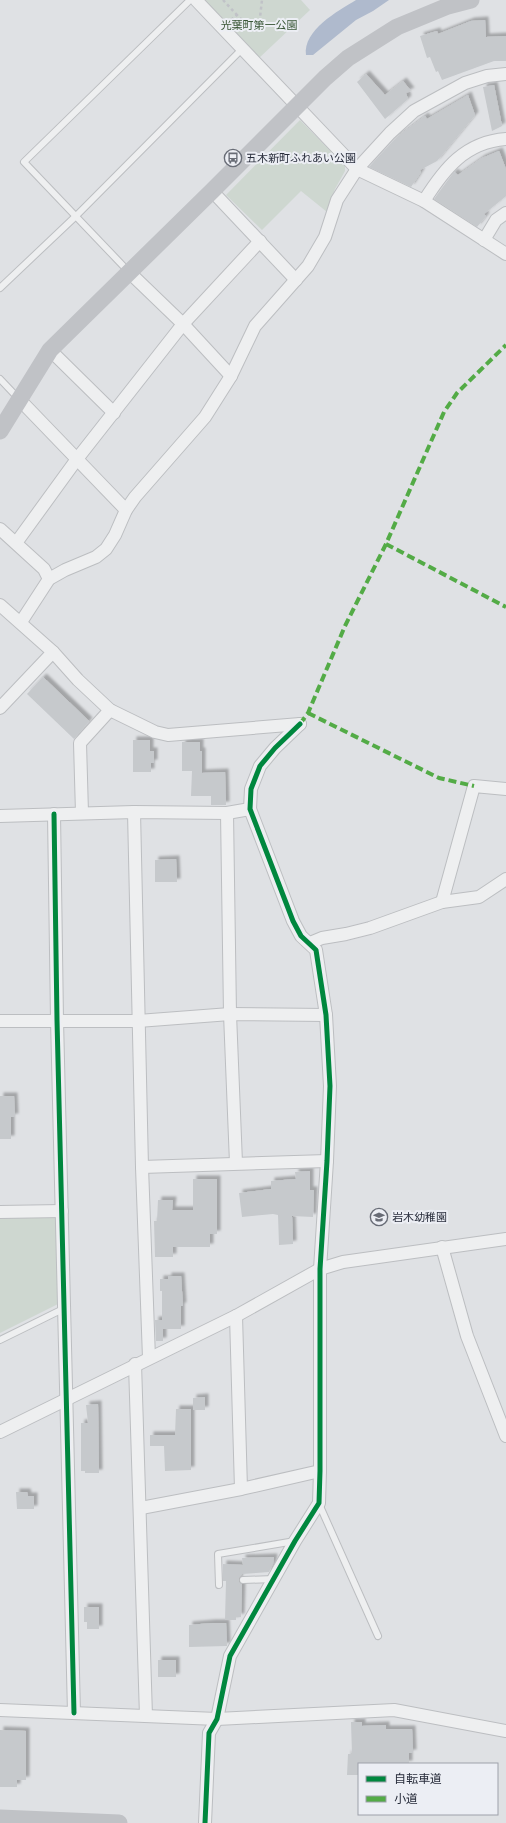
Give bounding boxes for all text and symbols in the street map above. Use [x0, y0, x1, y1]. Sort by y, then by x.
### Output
park label: 光葉町第一公園 [221, 18, 298, 31]
bus stop icon: 五木新町ふれあい公園 [223, 148, 243, 168]
place label: 五木新町ふれあい公園 [246, 151, 356, 164]
school or university icon: 岩木幼稚園 [369, 1207, 389, 1227]
place label: 岩木幼稚園 [392, 1210, 447, 1223]
legend [358, 1763, 498, 1815]
text: 自転車道 [394, 1771, 442, 1786]
text: 小道 [394, 1791, 418, 1806]

